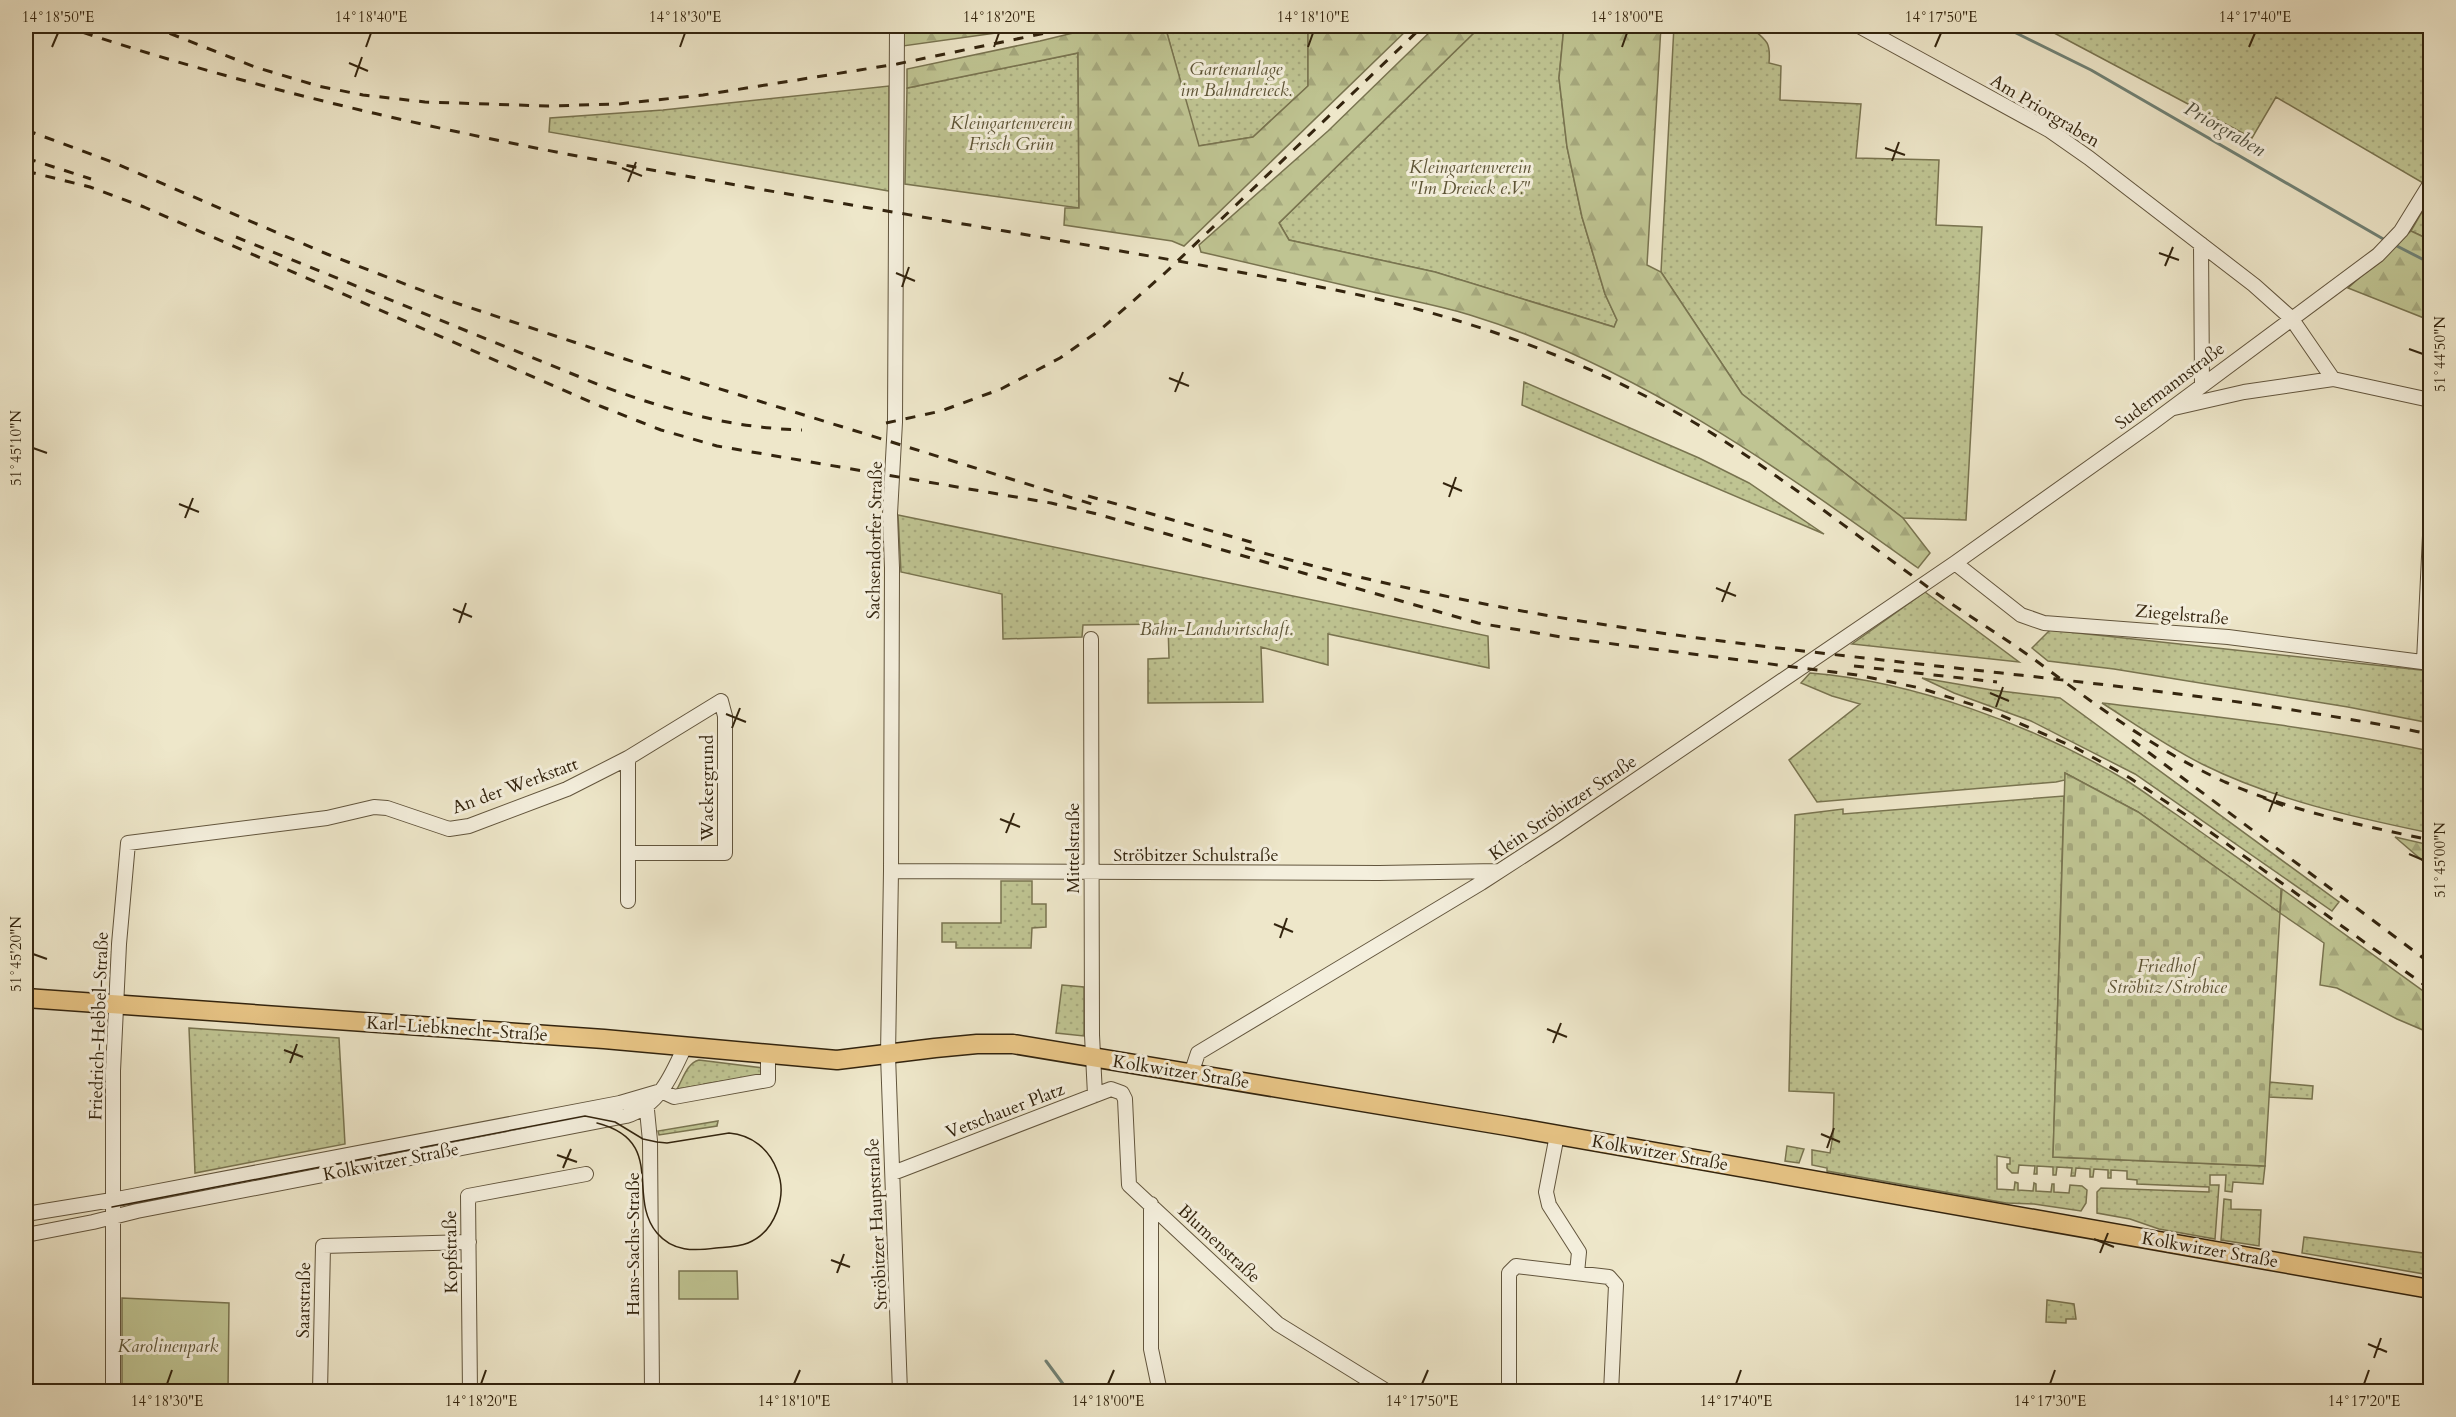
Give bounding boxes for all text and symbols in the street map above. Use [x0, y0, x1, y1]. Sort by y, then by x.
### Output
text: 14°18'50"E [22, 7, 94, 27]
text: 14°18'40"E [335, 7, 407, 27]
text: 14°18'30"E [649, 7, 721, 27]
text: 14°18'20"E [963, 7, 1035, 27]
text: 14°18'10"E [1277, 7, 1349, 27]
text: 14°18'00"E [1591, 7, 1663, 27]
text: 14°17'50"E [1905, 7, 1977, 27]
text: 14°17'40"E [2219, 7, 2291, 27]
park label: Gartenanlage im Bahndreieck. [1180, 57, 1292, 103]
street label: Am Priorgraben [1985, 68, 2105, 154]
water label: Priorgraben [2180, 95, 2271, 163]
park label: Kleingartenverein Frisch Grün [950, 111, 1072, 157]
park label: Kleingartenverein "Im Dreieck e.V." [1409, 155, 1531, 201]
text: 51°44'50"N [2430, 316, 2450, 392]
street label: Sudermannstraße [2110, 336, 2230, 436]
text: 51°45'10"N [6, 410, 26, 486]
street label: Sachsendorfer Straße [861, 461, 889, 619]
street label: Ziegelstraße [2134, 598, 2230, 632]
park label: Bahn-Landwirtschaft. [1140, 617, 1292, 642]
street label: Wackergrund [695, 734, 720, 842]
street label: Klein Ströbitzer Straße [1484, 749, 1642, 867]
street label: An der Werkstatt [449, 752, 582, 820]
street label: Mittelstraße [1061, 802, 1086, 894]
text: 51°45'00"N [2430, 822, 2450, 898]
street label: Ströbitzer Schulstraße [1113, 843, 1279, 868]
text: 51°45'20"N [6, 916, 26, 992]
street label: Friedrich-Hebbel-Straße [83, 931, 115, 1121]
park label: Friedhof Ströbitz/Strobice [2107, 954, 2228, 1000]
street label: Karl-Liebknecht-Straße [365, 1010, 549, 1048]
street label: Kolkwitzer Straße [1111, 1049, 1251, 1095]
street label: Vetschauer Platz [942, 1077, 1068, 1145]
street label: Kolkwitzer Straße [1590, 1129, 1730, 1177]
street label: Kolkwitzer Straße [321, 1137, 461, 1187]
street label: Ströbitzer Hauptstraße [860, 1137, 894, 1311]
street label: Hans-Sachs-Straße [621, 1172, 646, 1316]
street label: Blumenstraße [1172, 1199, 1266, 1289]
street label: Kopfstraße [438, 1210, 464, 1294]
street label: Kolkwitzer Straße [2140, 1226, 2280, 1274]
street label: Saarstraße [291, 1262, 317, 1338]
park label: Karolinenpark [118, 1334, 219, 1359]
text: 14°18'30"E [131, 1391, 203, 1411]
text: 14°18'20"E [445, 1391, 517, 1411]
text: 14°18'10"E [758, 1391, 830, 1411]
text: 14°18'00"E [1072, 1391, 1144, 1411]
text: 14°17'50"E [1386, 1391, 1458, 1411]
text: 14°17'40"E [1700, 1391, 1772, 1411]
text: 14°17'30"E [2014, 1391, 2086, 1411]
text: 14°17'20"E [2328, 1391, 2400, 1411]

